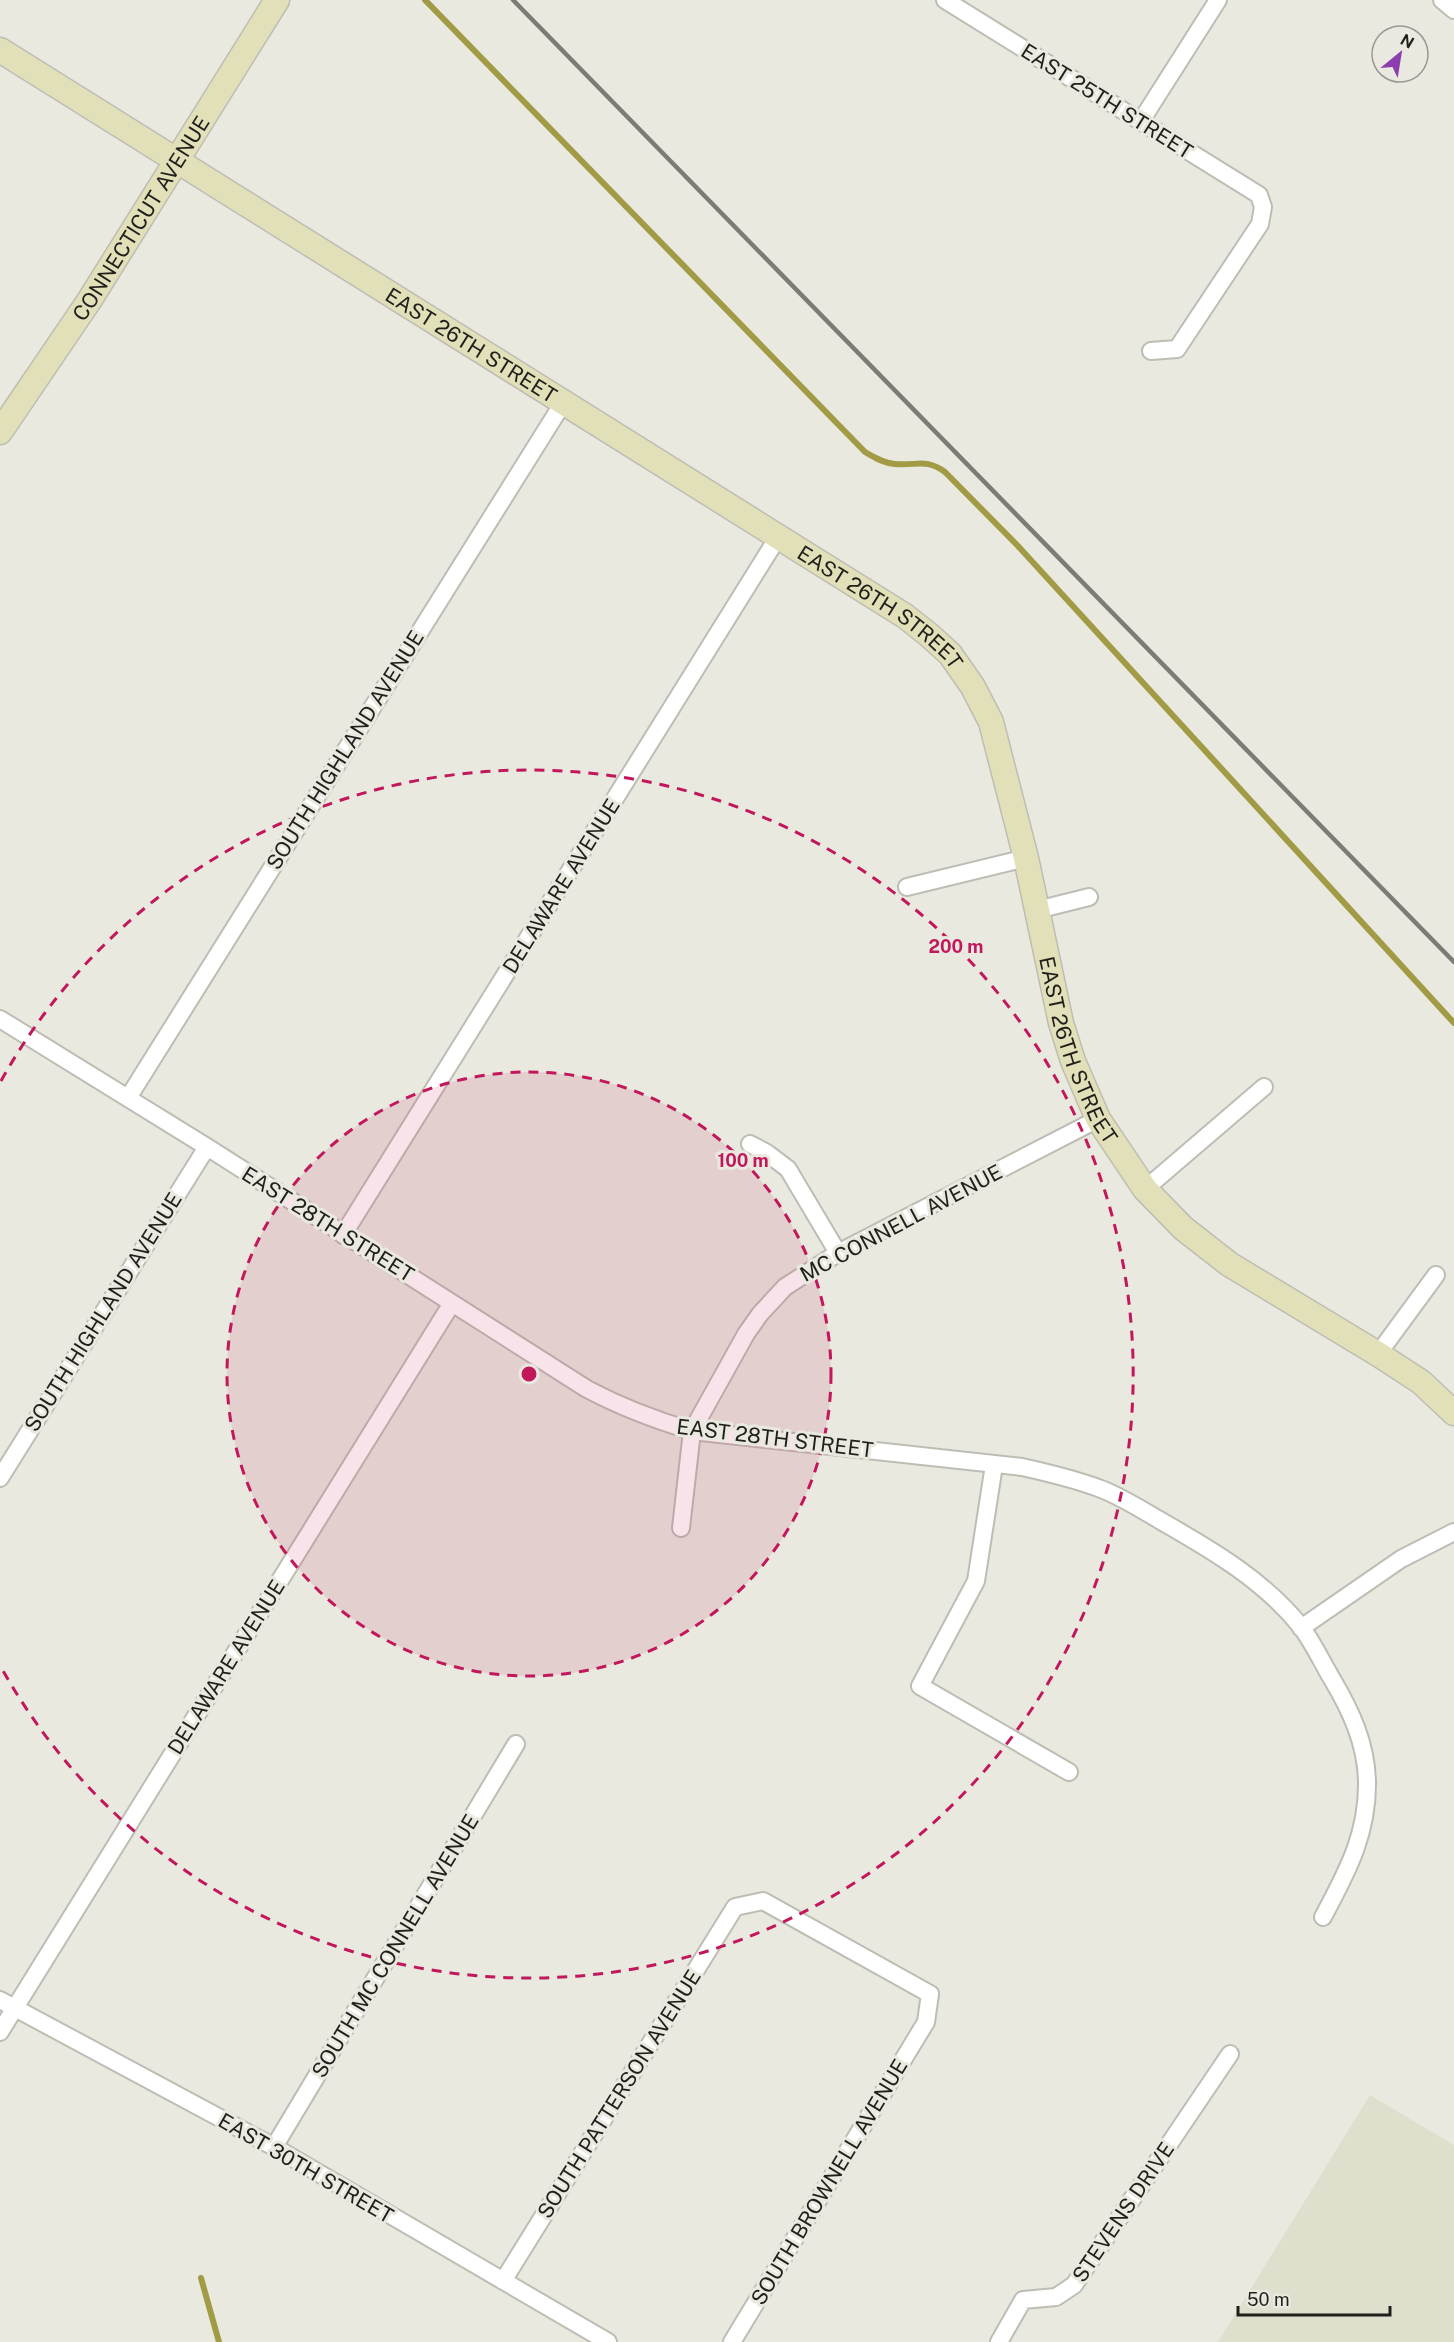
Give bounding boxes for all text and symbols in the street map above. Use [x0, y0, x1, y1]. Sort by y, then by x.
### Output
north arrow [1370, 24, 1430, 84]
text: N [1397, 30, 1417, 53]
street label: EAST 25TH STREET [1016, 38, 1198, 164]
street label: CONNECTICUT AVENUE [67, 111, 214, 325]
street label: EAST 26TH STREET [381, 282, 562, 408]
street label: EAST 26TH STREET [793, 540, 969, 673]
street label: SOUTH HIGHLAND AVENUE [261, 626, 429, 874]
street label: DELAWARE AVENUE [497, 794, 625, 978]
text: 200 m [929, 936, 983, 957]
street label: EAST 26TH STREET [1035, 954, 1123, 1148]
text: 100 m [717, 1150, 769, 1171]
street label: MC CONNELL AVENUE [796, 1159, 1006, 1287]
street label: EAST 28TH STREET [237, 1161, 419, 1287]
street label: SOUTH HIGHLAND AVENUE [19, 1188, 187, 1436]
centre of rings [519, 1364, 539, 1384]
street label: EAST 28TH STREET [675, 1414, 875, 1462]
street label: DELAWARE AVENUE [162, 1575, 290, 1759]
street label: SOUTH MC CONNELL AVENUE [306, 1810, 484, 2082]
street label: SOUTH PATTERSON AVENUE [532, 1965, 706, 2223]
street label: SOUTH BROWNELL AVENUE [746, 2055, 912, 2309]
street label: EAST 30TH STREET [214, 2108, 398, 2228]
street label: STEVENS DRIVE [1067, 2137, 1179, 2287]
scale bar [1238, 2279, 1390, 2317]
text: 50 m [1247, 2289, 1290, 2310]

